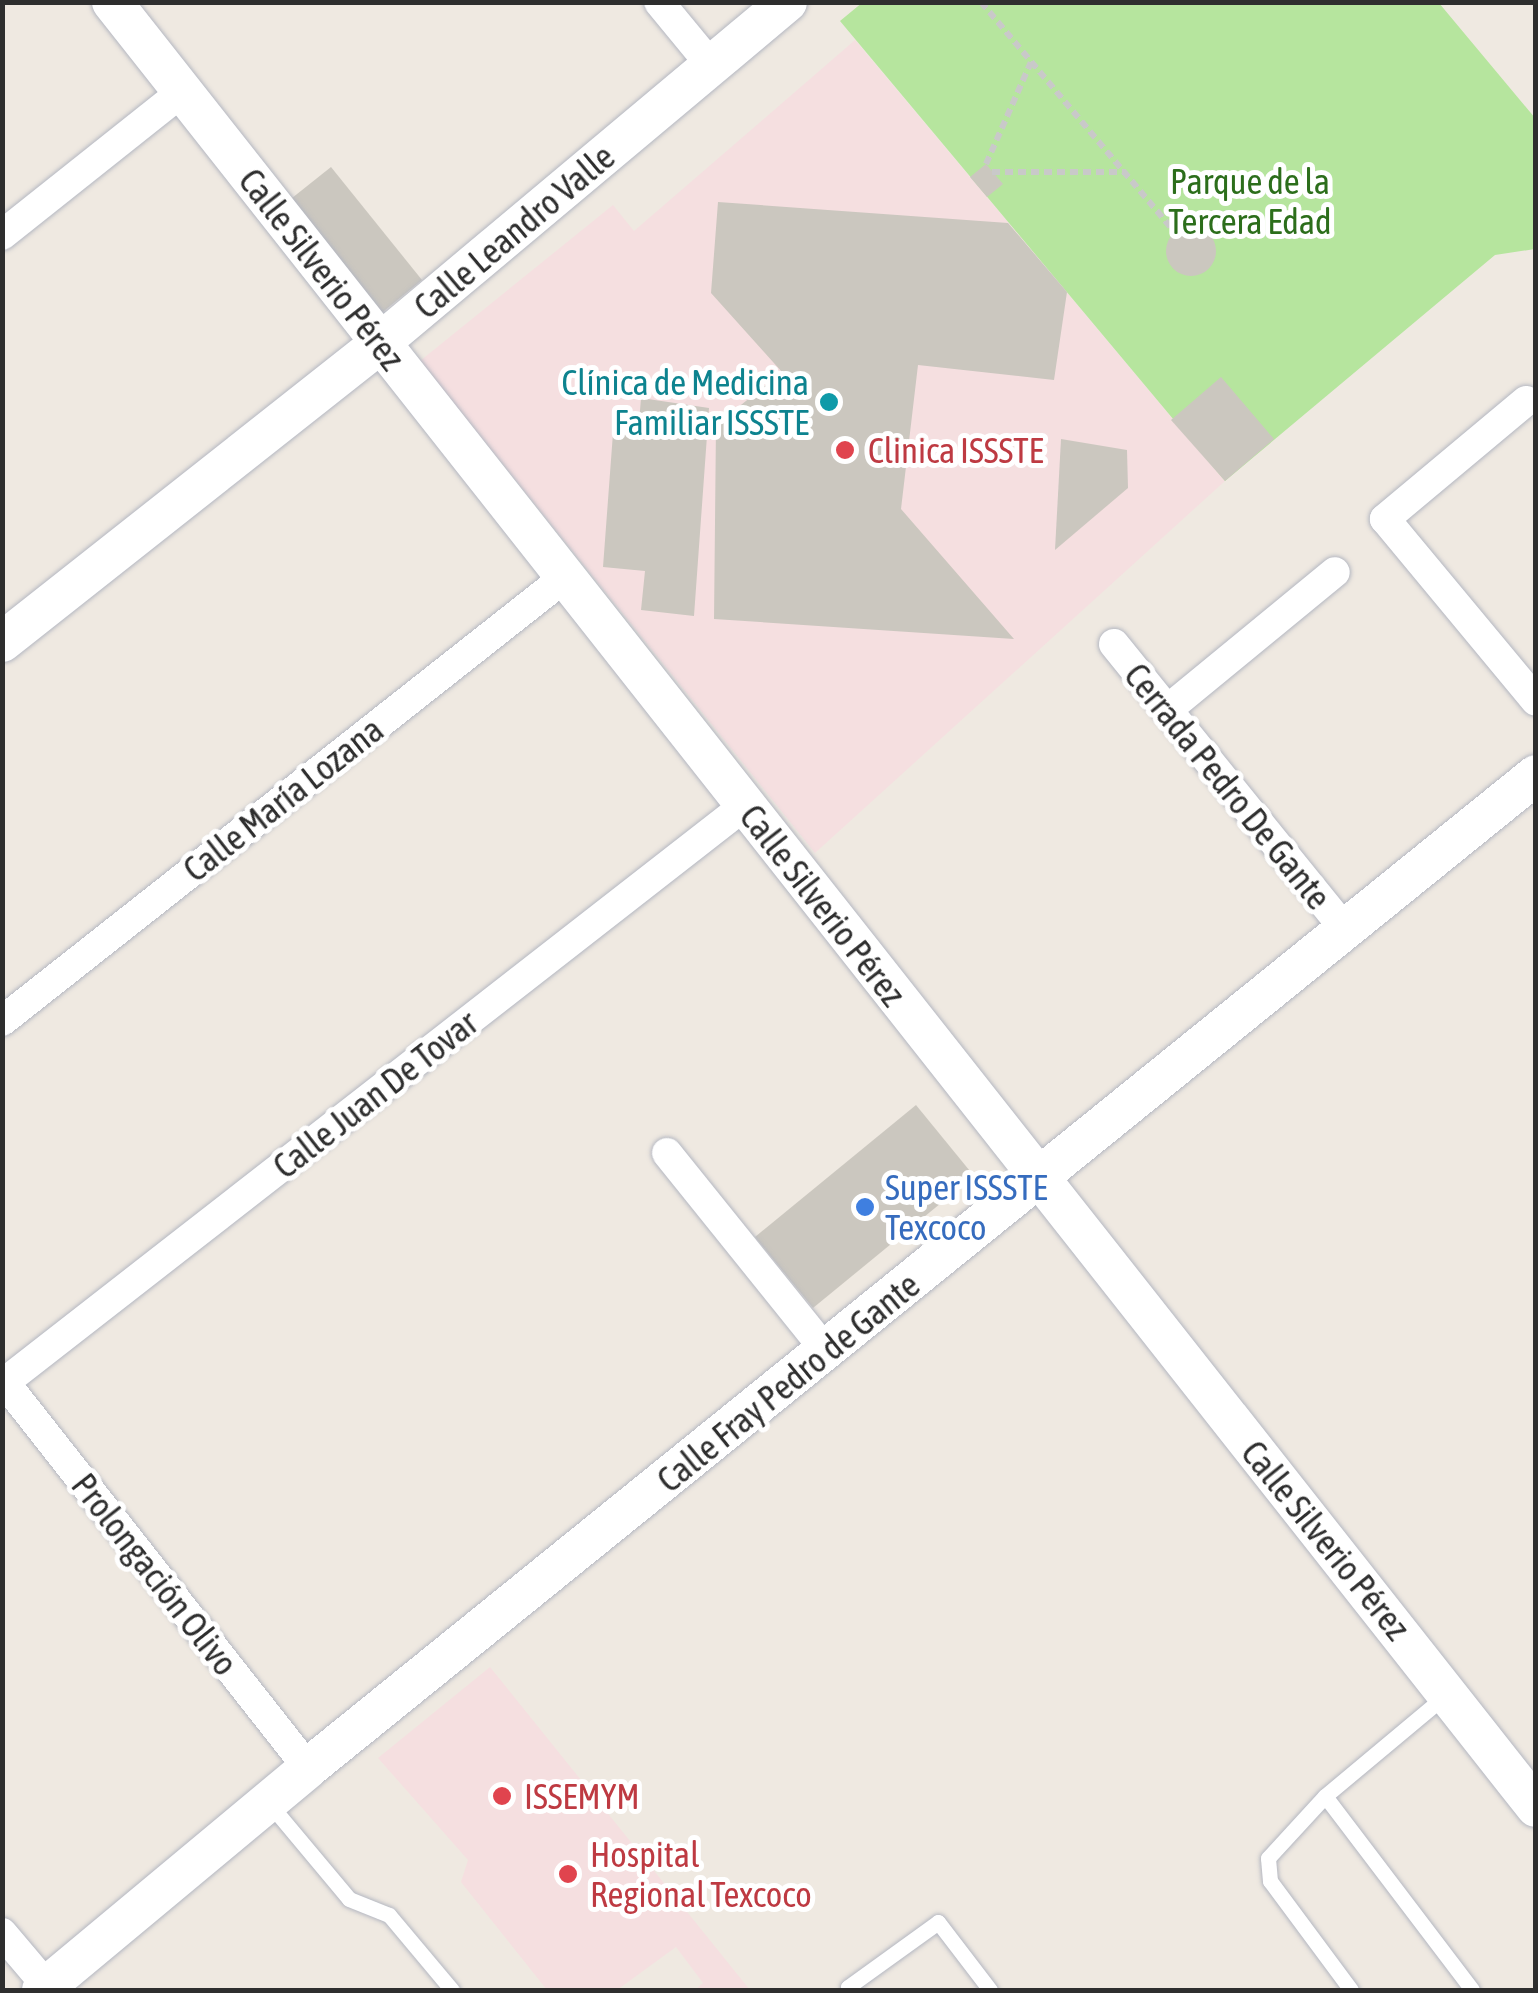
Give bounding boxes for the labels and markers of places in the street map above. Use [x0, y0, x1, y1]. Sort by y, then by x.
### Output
place label: Clínica de Medicina Familiar ISSSTE [562, 361, 809, 443]
marker: Clínica de Medicina Familiar ISSSTE [818, 391, 840, 413]
place label: Clinica ISSSTE [868, 429, 1043, 471]
marker: Clinica ISSSTE [832, 437, 858, 463]
place label: Super ISSSTE Texcoco [885, 1166, 1048, 1248]
marker: Super ISSSTE Texcoco [854, 1196, 876, 1218]
place label: ISSEMYM [524, 1775, 640, 1817]
marker: ISSEMYM [489, 1783, 515, 1809]
place label: Hospital Regional Texcoco [590, 1833, 812, 1915]
marker: Hospital Regional Texcoco [555, 1861, 581, 1887]

